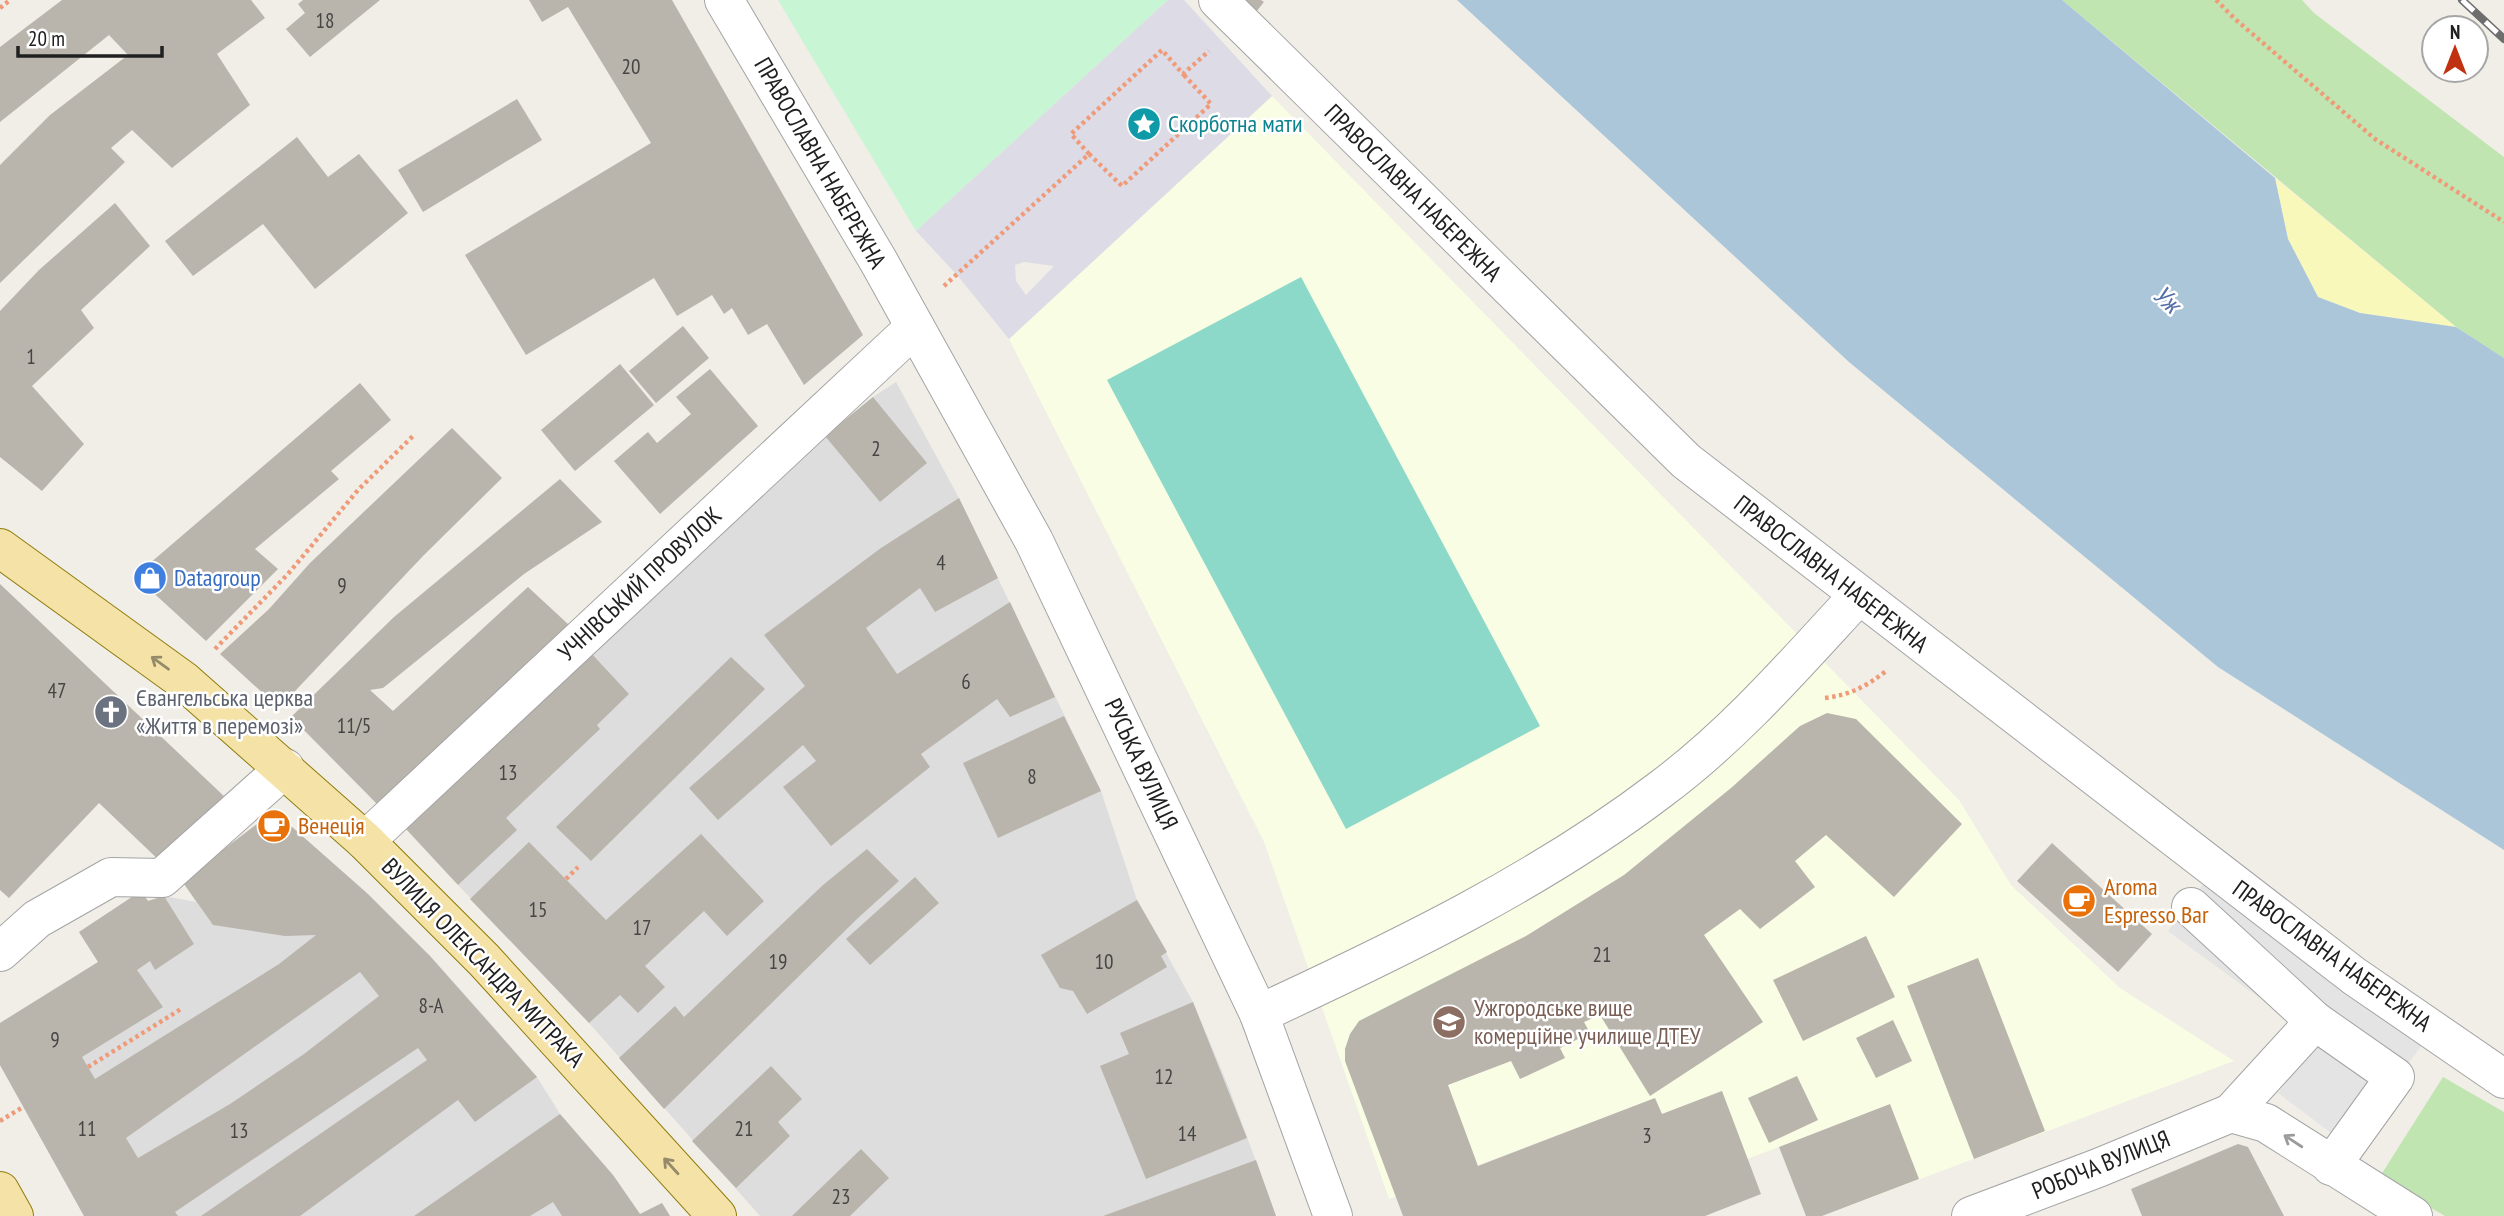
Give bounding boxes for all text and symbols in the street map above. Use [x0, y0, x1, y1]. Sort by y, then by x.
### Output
house number: 18 [316, 7, 334, 34]
scale bar [18, 14, 161, 58]
north arrow [2420, 14, 2490, 84]
text: N [2450, 20, 2460, 44]
text: 20 m [28, 25, 65, 52]
street label: ПРАВОСЛАВНА НАБЕРЕЖНА [747, 52, 894, 274]
house number: 20 [622, 53, 640, 80]
street label: ПРАВОСЛАВНА НАБЕРЕЖНА [1318, 97, 1509, 288]
place icon: Скорботна мати [1125, 105, 1163, 143]
place label: Скорботна мати [1168, 108, 1302, 139]
water label: Уж [2147, 278, 2190, 321]
house number: 1 [26, 343, 36, 370]
house number: 2 [871, 435, 881, 462]
street label: ПРАВОСЛАВНА НАБЕРЕЖНА [1728, 488, 1935, 660]
street label: УЧНІВСЬКИЙ ПРОВУЛОК [551, 500, 728, 667]
house number: 4 [936, 549, 946, 576]
shop icon: Datagroup [131, 559, 169, 597]
place label: Datagroup [174, 562, 261, 593]
house number: 9 [337, 572, 347, 599]
one-way arrow [151, 656, 170, 670]
house number: 6 [961, 668, 971, 695]
house number: 47 [48, 677, 66, 704]
place label: Євангельська церква «Життя в перемозі» [136, 682, 313, 741]
church icon: Євангельська церква «Життя в перемозі» [92, 693, 130, 731]
street label: РУСЬКА ВУЛИЦЯ [1098, 693, 1185, 834]
house number: 11/5 [337, 712, 371, 739]
house number: 13 [499, 759, 517, 786]
house number: 8 [1027, 763, 1037, 790]
cafe icon: Венеція [255, 807, 293, 845]
place label: Венеція [298, 810, 365, 841]
street label: ВУЛИЦЯ ОЛЕКСАНДРА МИТРАКА [375, 851, 592, 1074]
place label: Aroma Espresso Bar [2104, 871, 2209, 930]
street label: ПРАВОСЛАВНА НАБЕРЕЖНА [2227, 873, 2438, 1039]
cafe icon: Aroma Espresso Bar [2060, 882, 2098, 920]
house number: 15 [529, 896, 547, 923]
house number: 17 [633, 914, 651, 941]
house number: 21 [1593, 941, 1611, 968]
house number: 19 [769, 948, 787, 975]
house number: 10 [1095, 948, 1113, 975]
house number: 8-А [419, 992, 443, 1019]
place label: Ужгородське вище комерційне училище ДТЕУ [1474, 992, 1701, 1051]
school or university icon: Ужгородське вище комерційне училище ДТЕУ [1430, 1003, 1468, 1041]
house number: 9 [50, 1026, 60, 1053]
house number: 12 [1155, 1063, 1173, 1090]
house number: 11 [78, 1115, 96, 1142]
house number: 21 [735, 1115, 753, 1142]
house number: 13 [230, 1117, 248, 1144]
house number: 14 [1178, 1120, 1197, 1147]
house number: 3 [1642, 1122, 1652, 1149]
street label: РОБОЧА ВУЛИЦЯ [2027, 1123, 2174, 1206]
one-way arrow [2284, 1133, 2303, 1148]
one-way arrow [663, 1157, 679, 1175]
house number: 23 [832, 1183, 850, 1210]

